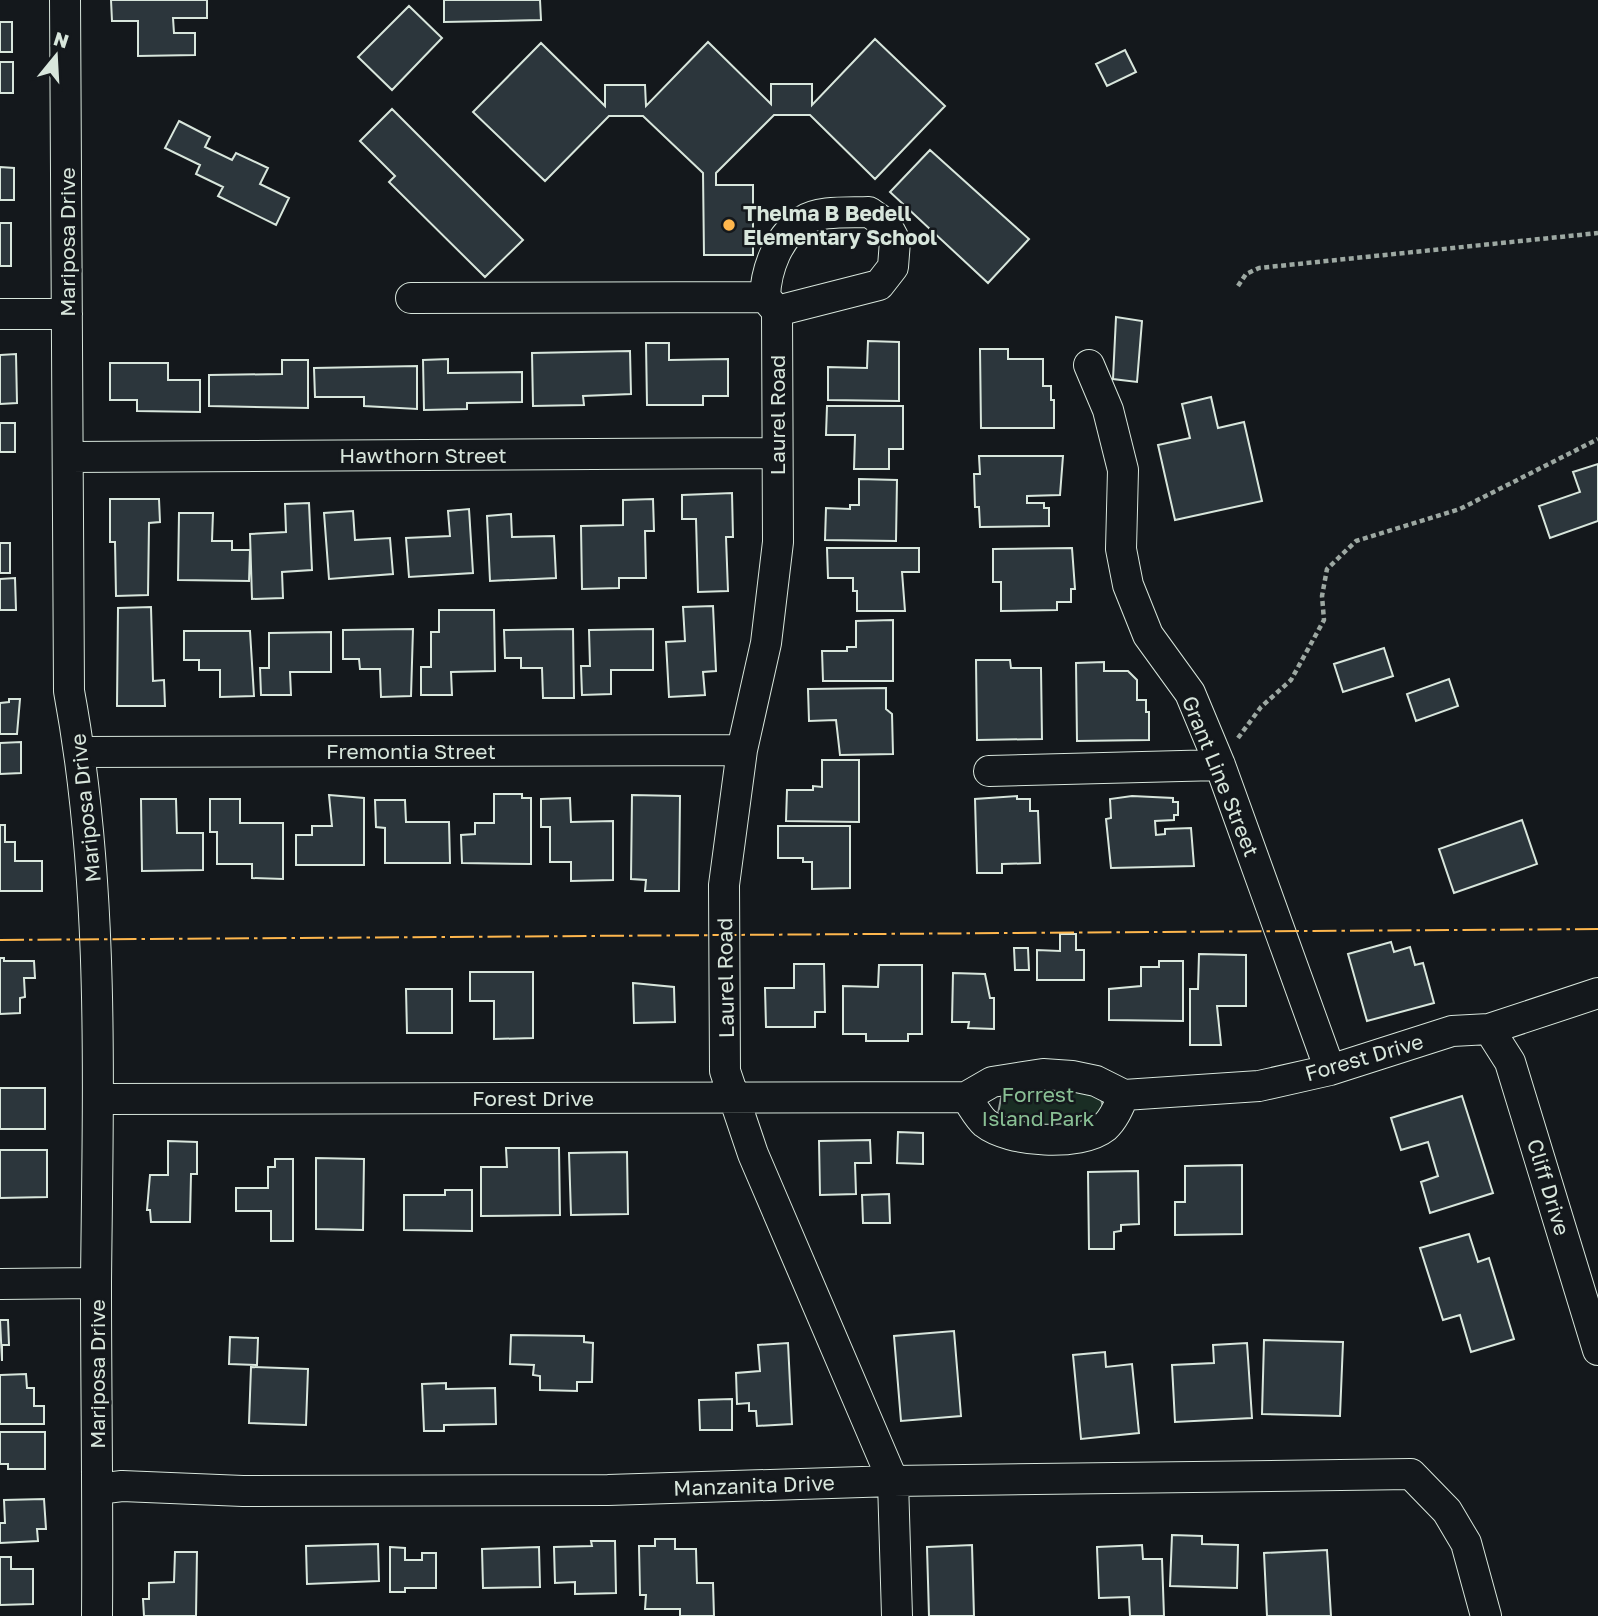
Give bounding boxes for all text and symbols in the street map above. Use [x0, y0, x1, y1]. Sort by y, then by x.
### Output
north arrow [21, 21, 91, 91]
text: N [51, 26, 72, 53]
street label: Mariposa Drive [54, 167, 80, 317]
place label: Thelma B Bedell Elementary School [743, 200, 937, 250]
marker: Thelma B Bedell Elementary School [721, 217, 737, 233]
street label: Laurel Road [764, 355, 790, 475]
street label: Hawthorn Street [339, 442, 507, 468]
street label: Grant Line Street [1177, 692, 1265, 860]
street label: Mariposa Drive [64, 732, 106, 884]
street label: Fremontia Street [326, 738, 496, 764]
street label: Laurel Road [711, 918, 739, 1038]
street label: Forest Drive [1302, 1028, 1426, 1086]
park label: Forrest Island Park [982, 1081, 1095, 1131]
street label: Forest Drive [472, 1085, 594, 1111]
street label: Cliff Drive [1522, 1136, 1576, 1238]
street label: Mariposa Drive [84, 1299, 110, 1449]
street label: Manzanita Drive [673, 1469, 835, 1501]

